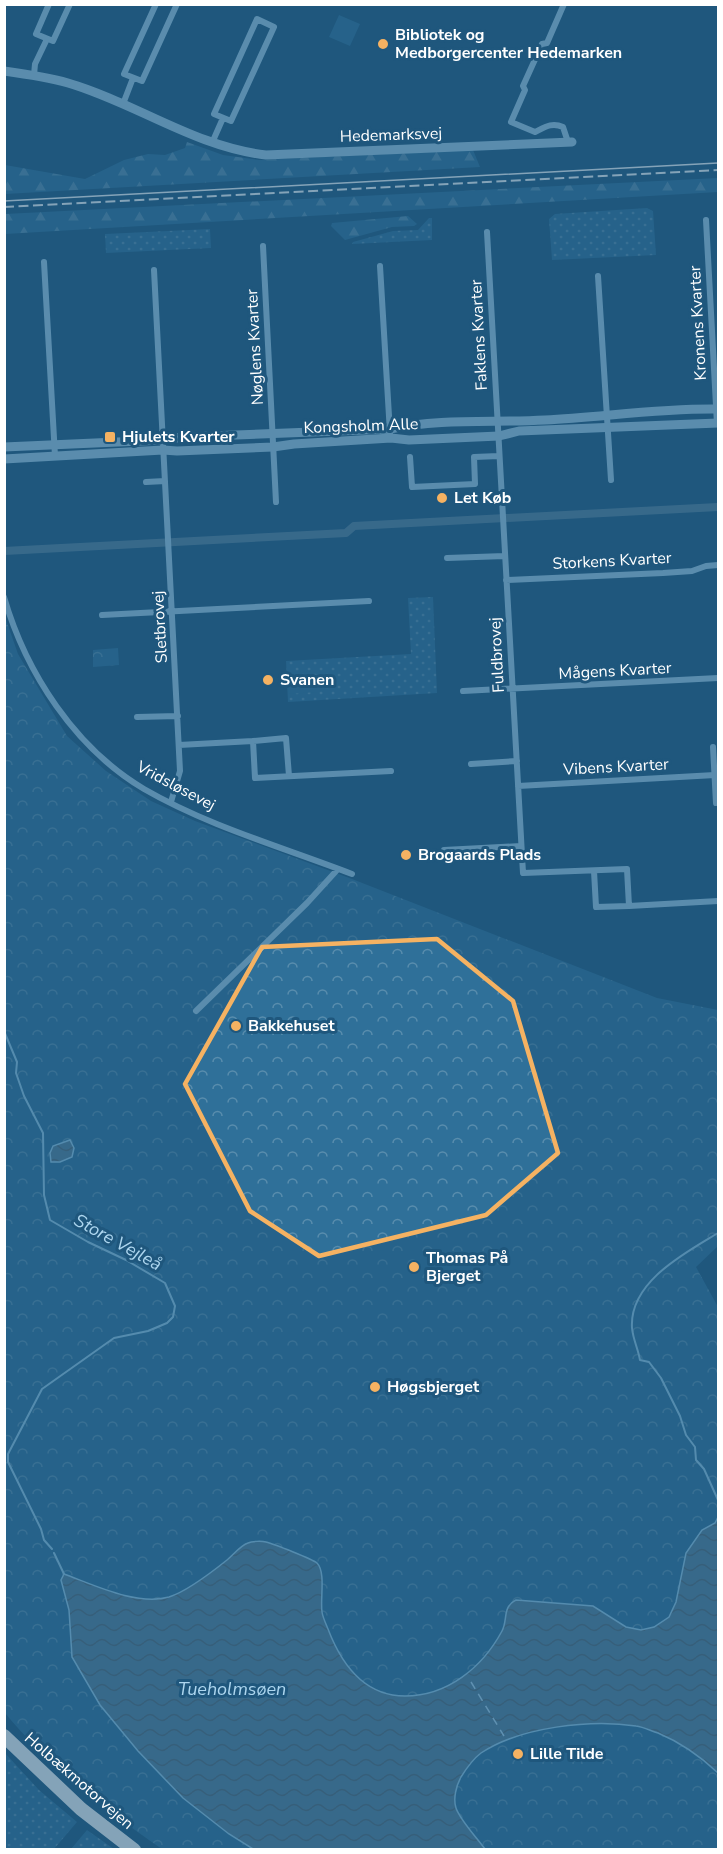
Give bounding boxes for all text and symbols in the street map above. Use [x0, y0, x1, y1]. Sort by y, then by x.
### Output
place label: Bibliotek og Medborgercenter Hedemarken [395, 24, 622, 64]
marker: Bibliotek og Medborgercenter Hedemarken [376, 37, 390, 51]
street label: Hedemarksvej [340, 122, 442, 148]
street label: Kronens Kvarter [684, 265, 712, 381]
street label: Faklens Kvarter [465, 279, 493, 391]
street label: Nøglens Kvarter [241, 288, 269, 406]
street label: Kongsholm Alle [303, 413, 419, 439]
place label: Hjulets Kvarter [122, 426, 235, 448]
marker: Hjulets Kvarter [103, 430, 117, 444]
place label: Let Køb [454, 487, 511, 509]
marker: Let Køb [435, 491, 449, 505]
street label: Storkens Kvarter [552, 547, 672, 575]
street label: Sletbrovej [147, 590, 173, 664]
street label: Fuldbrovej [484, 617, 510, 693]
street label: Mågens Kvarter [558, 657, 672, 685]
place label: Svanen [280, 669, 334, 691]
marker: Svanen [261, 673, 275, 687]
street label: Vibens Kvarter [562, 753, 670, 781]
street label: Vridsløsevej [132, 755, 219, 816]
place label: Brogaards Plads [418, 844, 541, 866]
marker: Brogaards Plads [399, 848, 413, 862]
place label: Bakkehuset [248, 1015, 335, 1037]
marker: Bakkehuset [229, 1019, 243, 1033]
water label: Store Vejleå [70, 1208, 166, 1276]
place label: Thomas På Bjerget [426, 1247, 508, 1287]
marker: Thomas På Bjerget [407, 1260, 421, 1274]
place label: Høgsbjerget [387, 1376, 480, 1398]
marker: Høgsbjerget [368, 1380, 382, 1394]
water label: Tueholmsøen [178, 1677, 286, 1701]
street label: Holbækmotorvejen [20, 1727, 138, 1835]
place label: Lille Tilde [530, 1743, 604, 1765]
marker: Lille Tilde [511, 1747, 525, 1761]

